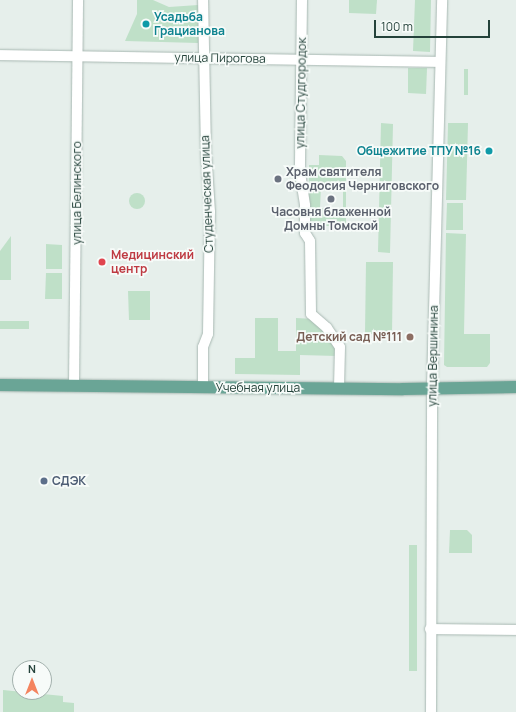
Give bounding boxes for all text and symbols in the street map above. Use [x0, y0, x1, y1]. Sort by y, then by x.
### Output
place label: Усадьба Грацианова [154, 10, 225, 38]
scale bar [376, 12, 492, 38]
text: 100 m [381, 18, 413, 35]
marker: Усадьба Грацианова [141, 19, 151, 29]
street label: улица Студгородок [293, 37, 309, 149]
street label: улица Пирогова [174, 50, 266, 66]
street label: Студенческая улица [198, 135, 216, 253]
street label: улица Белинского [70, 141, 84, 245]
place label: Общежитие ТПУ №16 [356, 144, 481, 158]
marker: Общежитие ТПУ №16 [484, 146, 494, 156]
place label: Храм святителя Феодосия Черниговского [286, 165, 439, 193]
marker: Храм святителя Феодосия Черниговского [273, 174, 283, 184]
marker: Часовня блаженной Домны Томской [326, 194, 336, 204]
place label: Часовня блаженной Домны Томской [271, 205, 391, 233]
place label: Медицинский центр [111, 248, 194, 276]
marker: Медицинский центр [96, 256, 108, 268]
street label: улица Вершинина [425, 305, 441, 407]
place label: Детский сад №111 [296, 330, 402, 344]
marker: Детский сад №111 [405, 332, 415, 342]
street label: Учебная улица [216, 381, 300, 395]
place label: СДЭК [52, 474, 86, 488]
marker: СДЭК [39, 476, 49, 486]
north arrow [12, 660, 52, 700]
text: N [28, 661, 36, 676]

